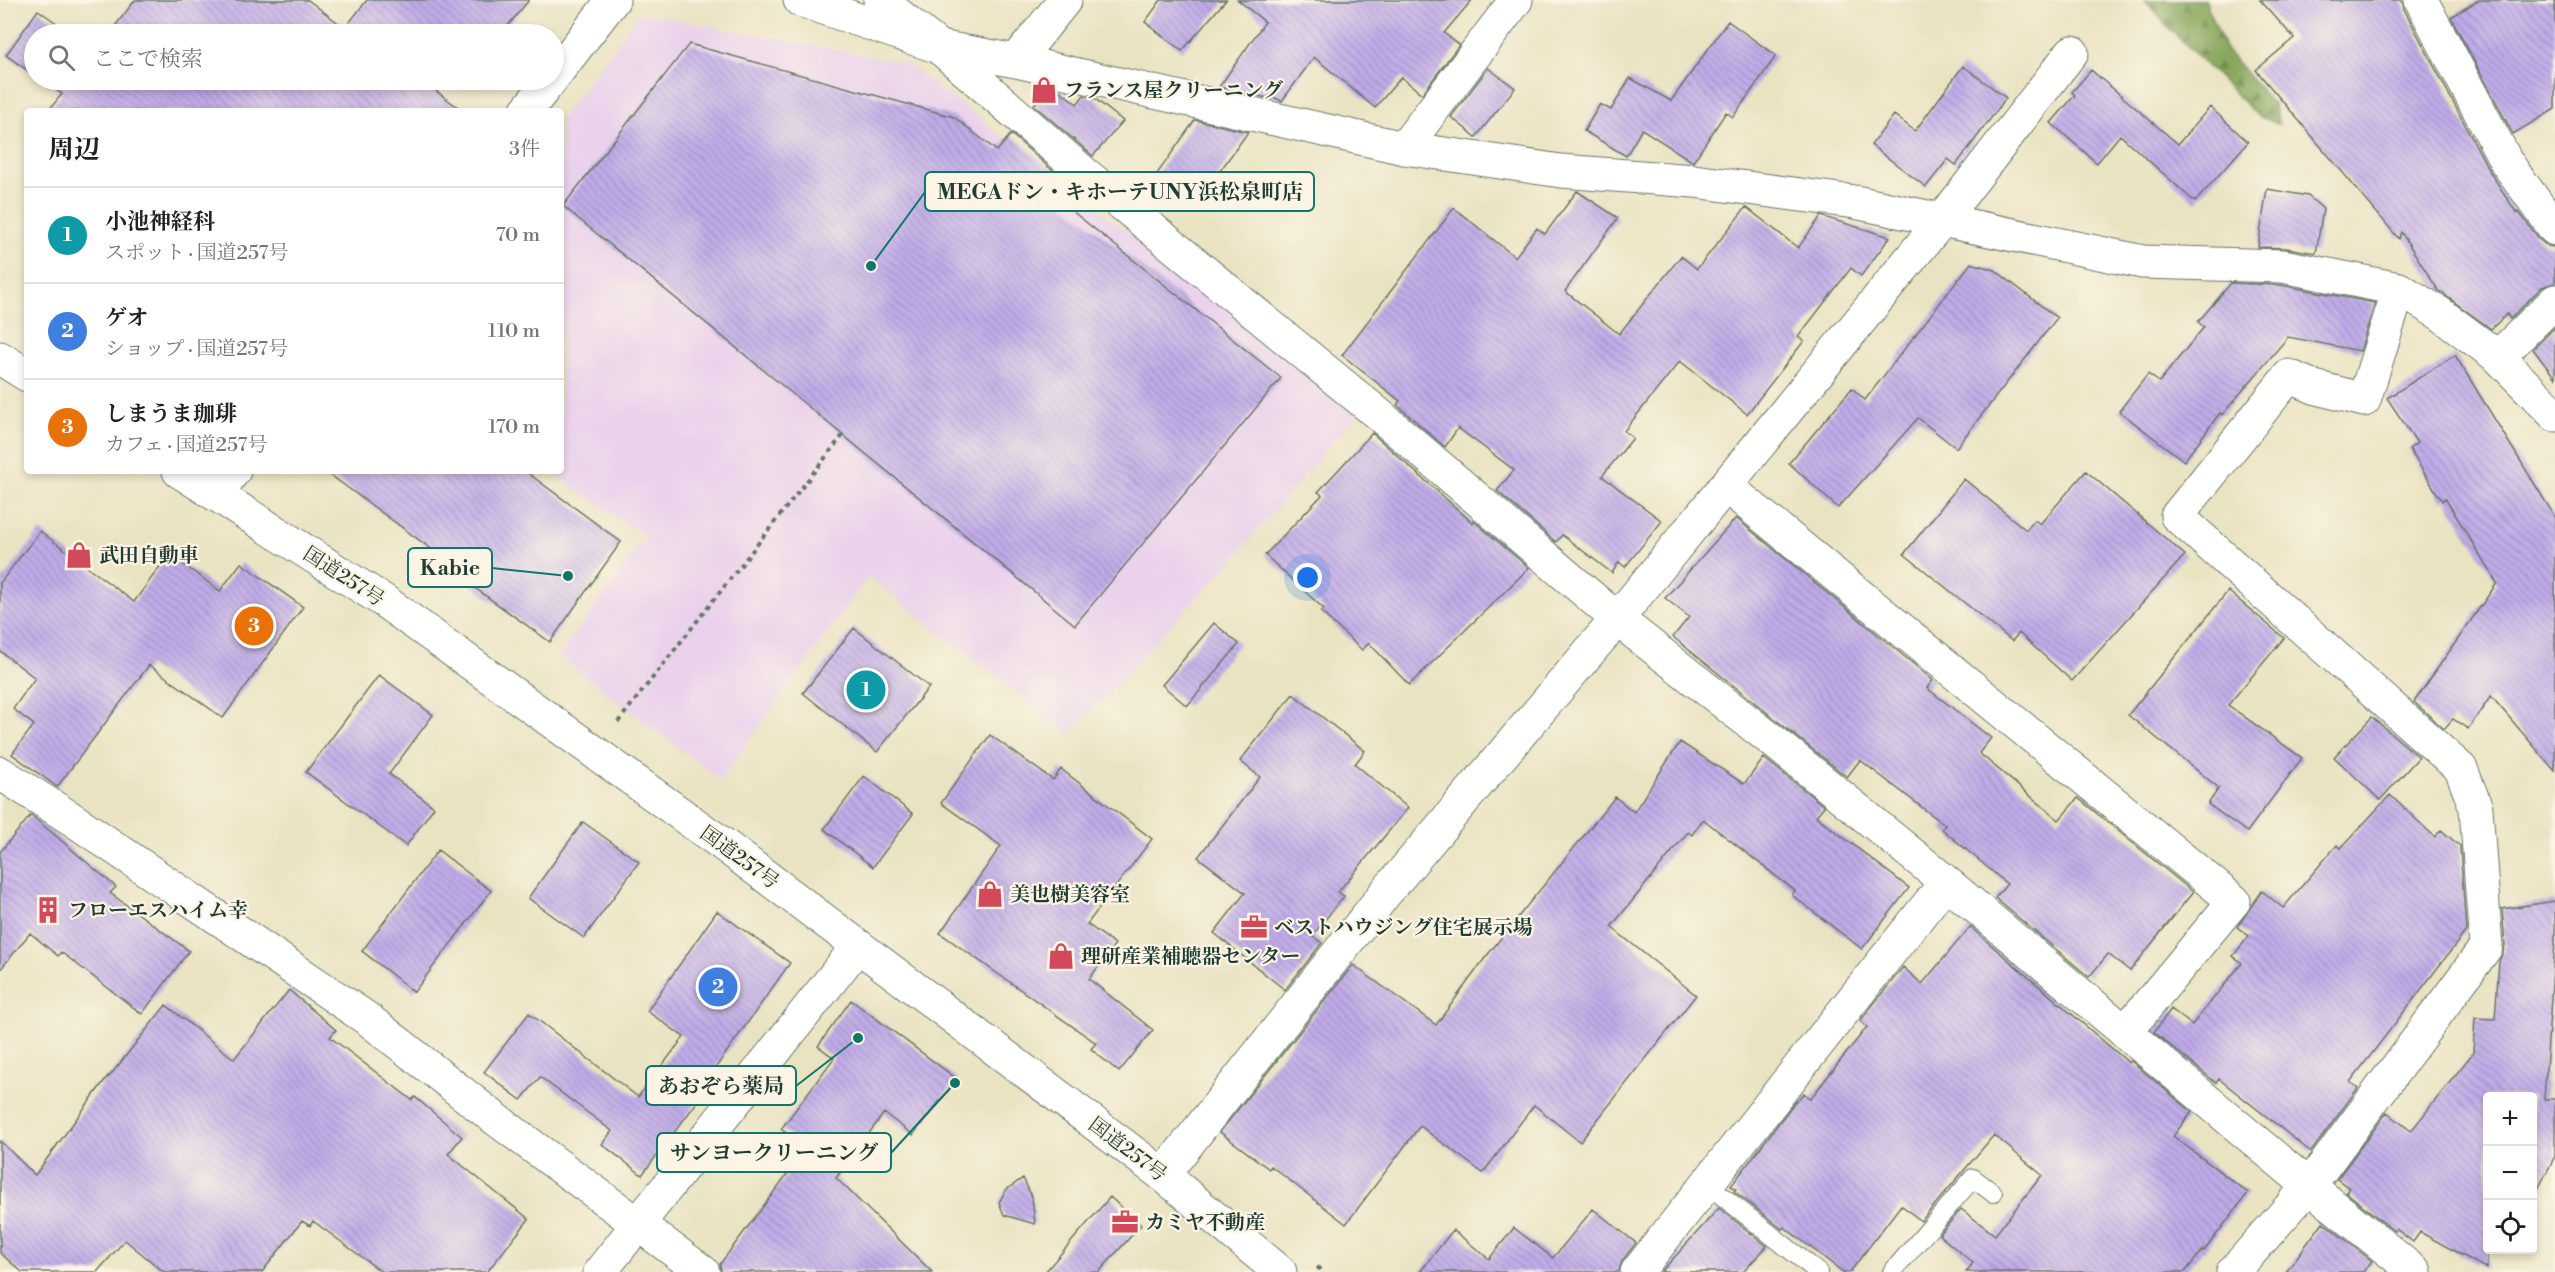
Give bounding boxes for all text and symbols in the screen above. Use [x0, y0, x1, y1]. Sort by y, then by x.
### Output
search box [24, 24, 564, 90]
icon: search [45, 41, 78, 74]
text: ここで検索 [93, 46, 203, 73]
shop icon: フランス屋クリーニング [1029, 75, 1059, 105]
place label: フランス屋クリーニング [1064, 79, 1283, 104]
text: 周辺 [48, 134, 100, 166]
text: 3件 [509, 137, 540, 162]
callout: MEGAドン・キホーテUNY浜松泉町店 [925, 172, 1314, 211]
text: MEGAドン・キホーテUNY浜松泉町店 [937, 180, 1303, 206]
text: 小池神経科 [105, 209, 215, 236]
text: 1 [63, 223, 72, 248]
text: 70 m [496, 223, 540, 248]
text: スポット · 国道257号 [105, 241, 288, 266]
text: ゲオ [105, 305, 149, 332]
text: 2 [61, 319, 74, 344]
text: 110 m [488, 319, 540, 344]
text: ショップ · 国道257号 [105, 337, 288, 362]
text: しまうま珈琲 [105, 401, 237, 428]
text: 3 [61, 415, 74, 440]
text: 170 m [488, 415, 540, 440]
text: カフェ · 国道257号 [105, 433, 267, 458]
shop icon: 武田自動車 [64, 540, 94, 570]
street label: 国道257号 [298, 542, 388, 613]
place label: 武田自動車 [99, 544, 199, 569]
callout: Kabie [408, 548, 492, 587]
text: Kabie [420, 556, 480, 582]
your location [1293, 563, 1322, 592]
pin: 3 [234, 604, 274, 648]
pin: 1 [846, 668, 886, 712]
street label: 国道257号 [695, 821, 784, 895]
shop icon: 美也樹美容室 [975, 879, 1005, 909]
place label: 美也樹美容室 [1010, 883, 1130, 908]
building icon: フローエスハイム幸 [33, 895, 63, 925]
place label: フローエスハイム幸 [68, 899, 248, 924]
office icon: ベストハウジング住宅展示場 [1239, 912, 1269, 942]
place label: ベストハウジング住宅展示場 [1274, 916, 1533, 941]
shop icon: 理研産業補聴器センター [1046, 941, 1076, 971]
place label: 理研産業補聴器センター [1081, 945, 1300, 970]
pin: 2 [698, 964, 738, 1010]
callout: あおぞら薬局 [646, 1066, 796, 1105]
text: あおぞら薬局 [658, 1074, 784, 1100]
map controls [2483, 1092, 2537, 1254]
button: + [2483, 1092, 2537, 1146]
street label: 国道257号 [1083, 1113, 1171, 1188]
callout: サンヨークリーニング [657, 1133, 891, 1172]
text: サンヨークリーニング [670, 1141, 878, 1167]
button: − [2483, 1146, 2537, 1200]
button: locate [2483, 1200, 2537, 1254]
office icon: カミヤ不動産 [1110, 1207, 1140, 1237]
place label: カミヤ不動産 [1145, 1211, 1265, 1236]

